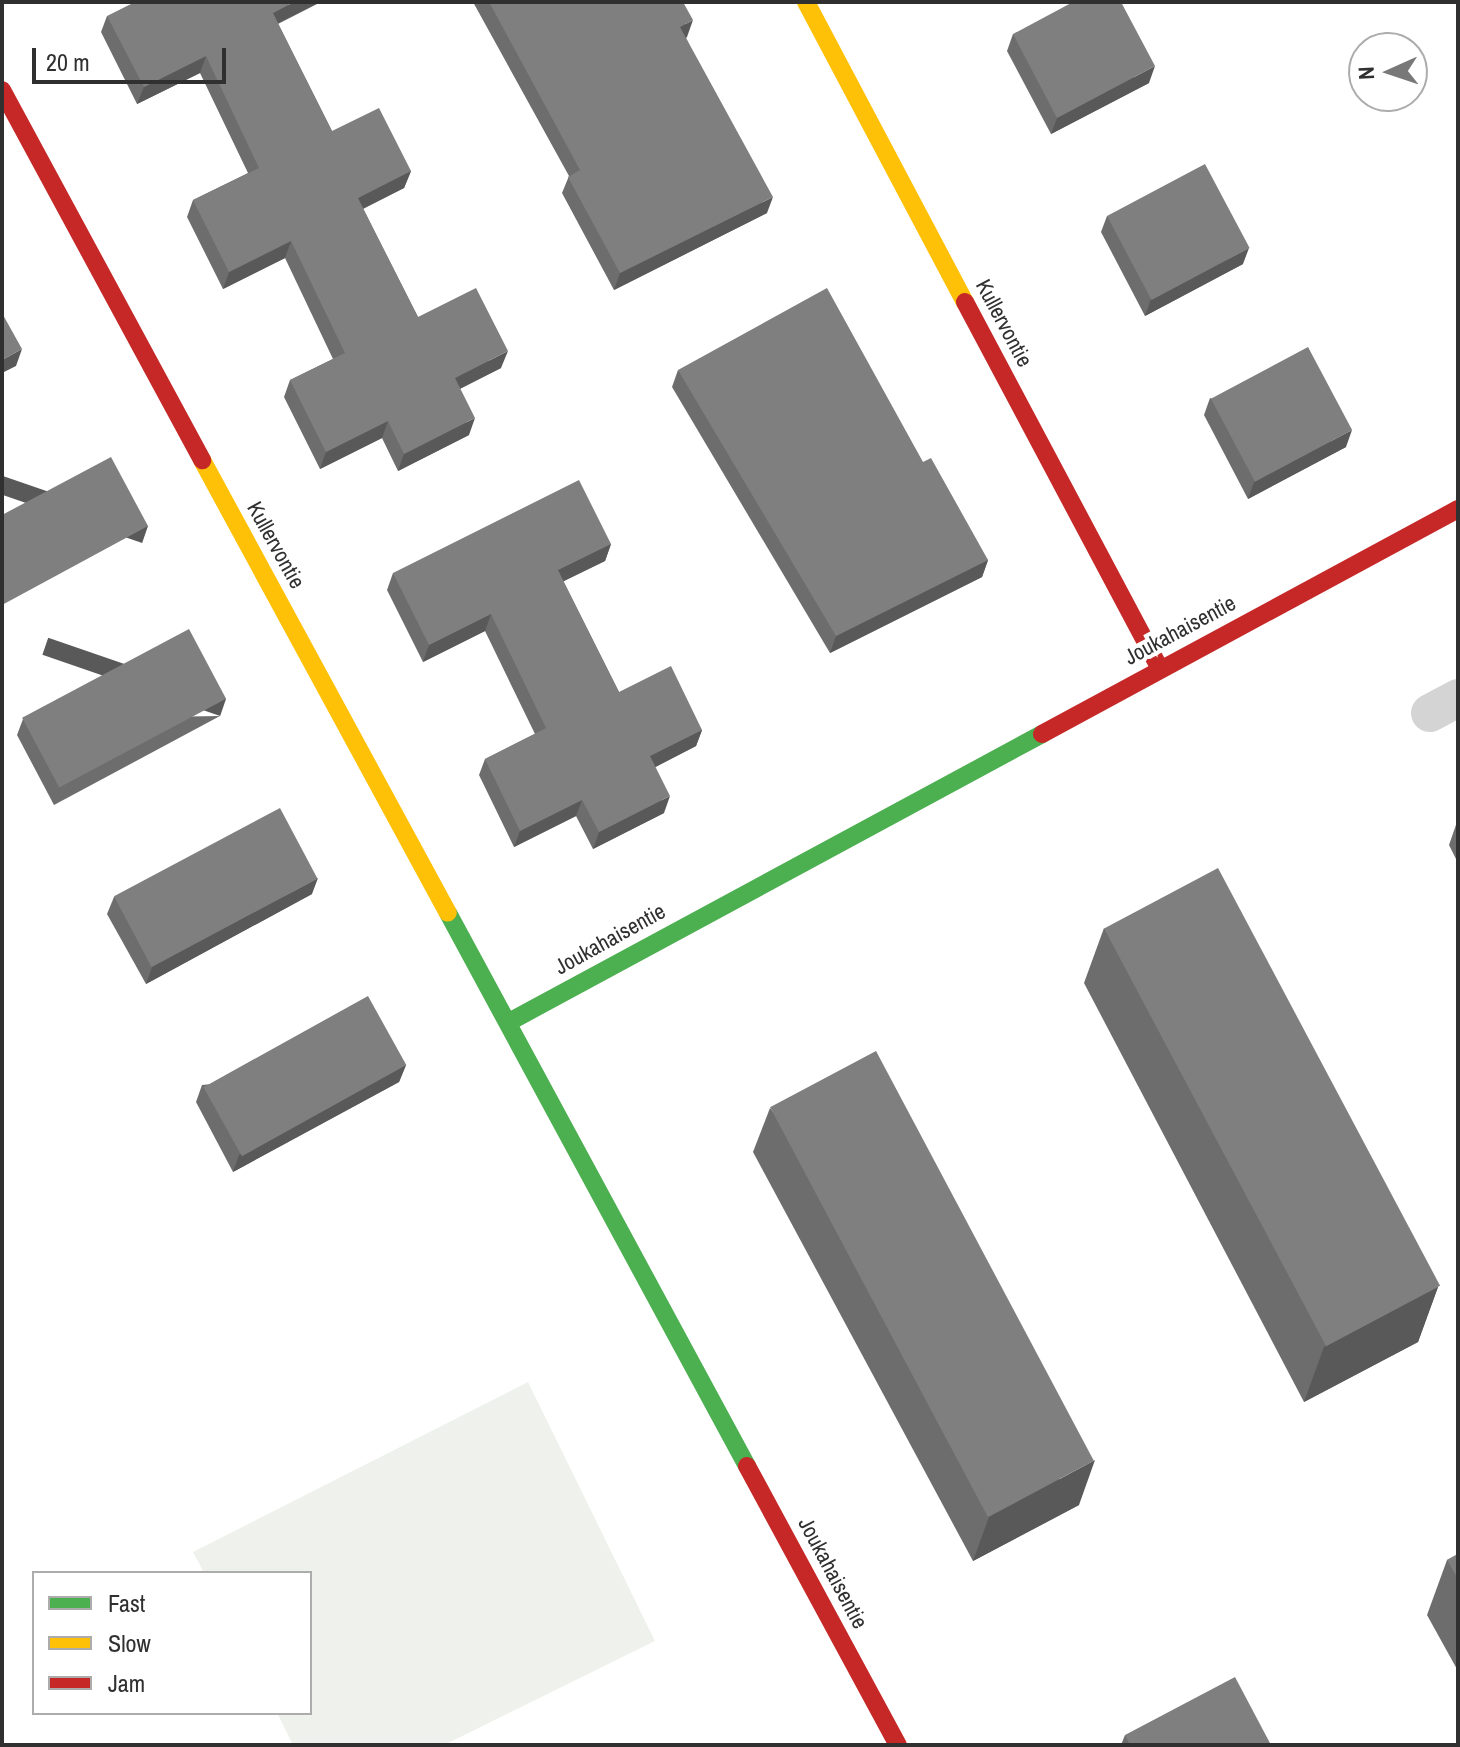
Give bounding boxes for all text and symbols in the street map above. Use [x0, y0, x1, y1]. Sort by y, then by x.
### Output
scale bar [36, 32, 230, 82]
north arrow [1348, 32, 1428, 112]
text: 20 m [46, 46, 90, 78]
text: N [1351, 66, 1381, 80]
street label: Kullervontie [970, 275, 1038, 371]
street label: Kullervontie [241, 497, 311, 593]
street label: Joukahaisentie [1120, 590, 1240, 670]
street label: Joukahaisentie [550, 898, 670, 980]
street label: Joukahaisentie [793, 1513, 873, 1633]
legend [32, 1571, 312, 1715]
text: Fast [108, 1587, 145, 1619]
text: Slow [108, 1627, 151, 1659]
text: Jam [108, 1667, 145, 1699]

